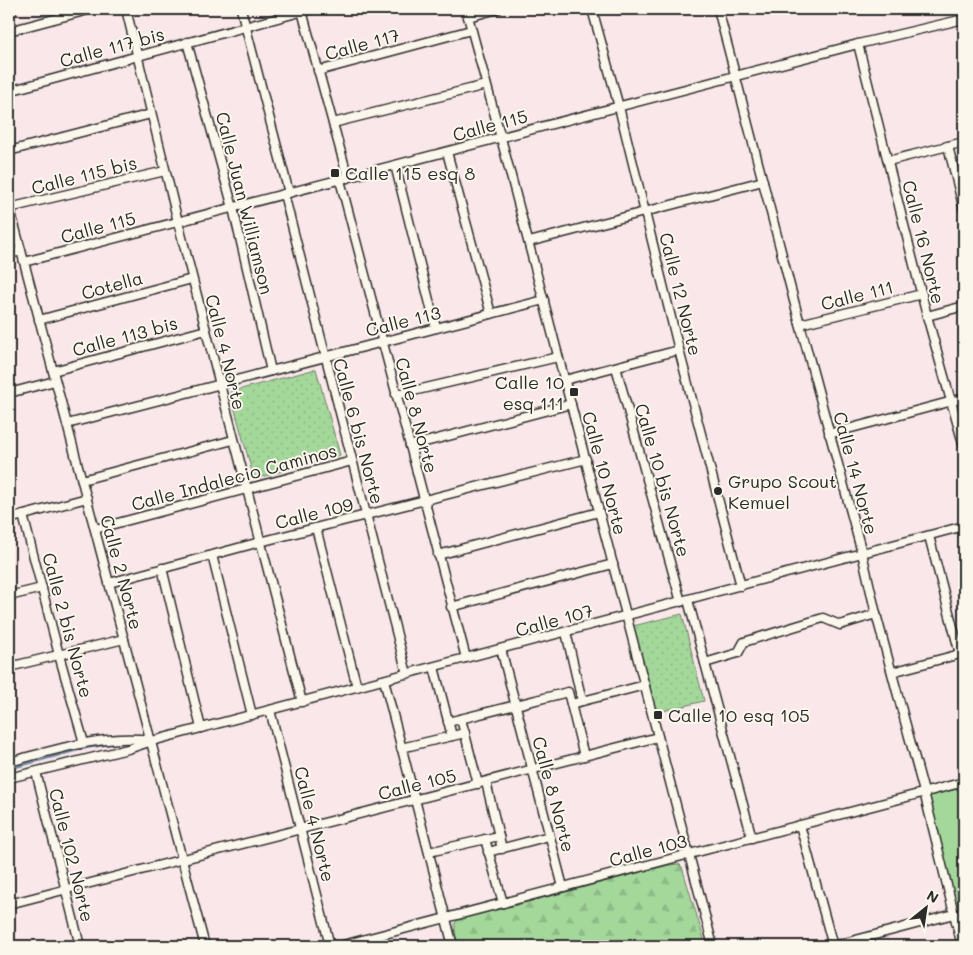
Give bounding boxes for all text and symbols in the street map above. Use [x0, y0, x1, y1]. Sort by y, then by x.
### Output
street label: Calle 117 bis [57, 21, 167, 73]
street label: Calle 117 [322, 23, 402, 65]
street label: Calle 115 [450, 103, 530, 147]
street label: Calle Juan Williamson [211, 109, 279, 297]
street label: Calle 115 bis [29, 150, 139, 200]
place label: Calle 115 esq 8 [345, 161, 476, 185]
marker: Calle 115 esq 8 [329, 167, 341, 179]
street label: Calle 16 Norte [897, 178, 951, 306]
street label: Calle 115 [58, 205, 138, 249]
street label: Calle 12 Norte [654, 230, 708, 358]
street label: Cotella [79, 265, 145, 305]
street label: Calle 111 [818, 274, 896, 316]
street label: Calle 4 Norte [200, 292, 252, 412]
street label: Calle 113 [363, 300, 443, 342]
street label: Calle 113 bis [70, 310, 180, 362]
street label: Calle 6 bis Norte [328, 355, 390, 507]
street label: Calle 8 Norte [390, 355, 444, 475]
place label: Calle 10 esq 111 [495, 370, 564, 415]
marker: Calle 10 esq 111 [568, 386, 580, 398]
street label: Calle 10 bis Norte [630, 401, 696, 559]
street label: Calle 10 Norte [577, 409, 633, 537]
street label: Calle 14 Norte [828, 409, 884, 537]
street label: Calle Indalecio Caminos [129, 438, 339, 516]
place label: Grupo Scout Kemuel [728, 469, 837, 514]
marker: Grupo Scout Kemuel [712, 485, 724, 497]
street label: Calle 109 [272, 492, 356, 534]
street label: Calle 2 Norte [95, 512, 149, 632]
street label: Calle 2 bis Norte [37, 550, 99, 700]
street label: Calle 107 [513, 598, 595, 642]
place label: Calle 10 esq 105 [668, 703, 810, 727]
marker: Calle 10 esq 105 [652, 709, 664, 721]
street label: Calle 8 Norte [527, 734, 581, 854]
street label: Calle 105 [375, 763, 459, 805]
street label: Calle 4 Norte [289, 764, 341, 884]
street label: Calle 102 Norte [44, 786, 100, 924]
street label: Calle 103 [606, 828, 690, 872]
north arrow [900, 882, 950, 932]
text: N [923, 885, 942, 907]

